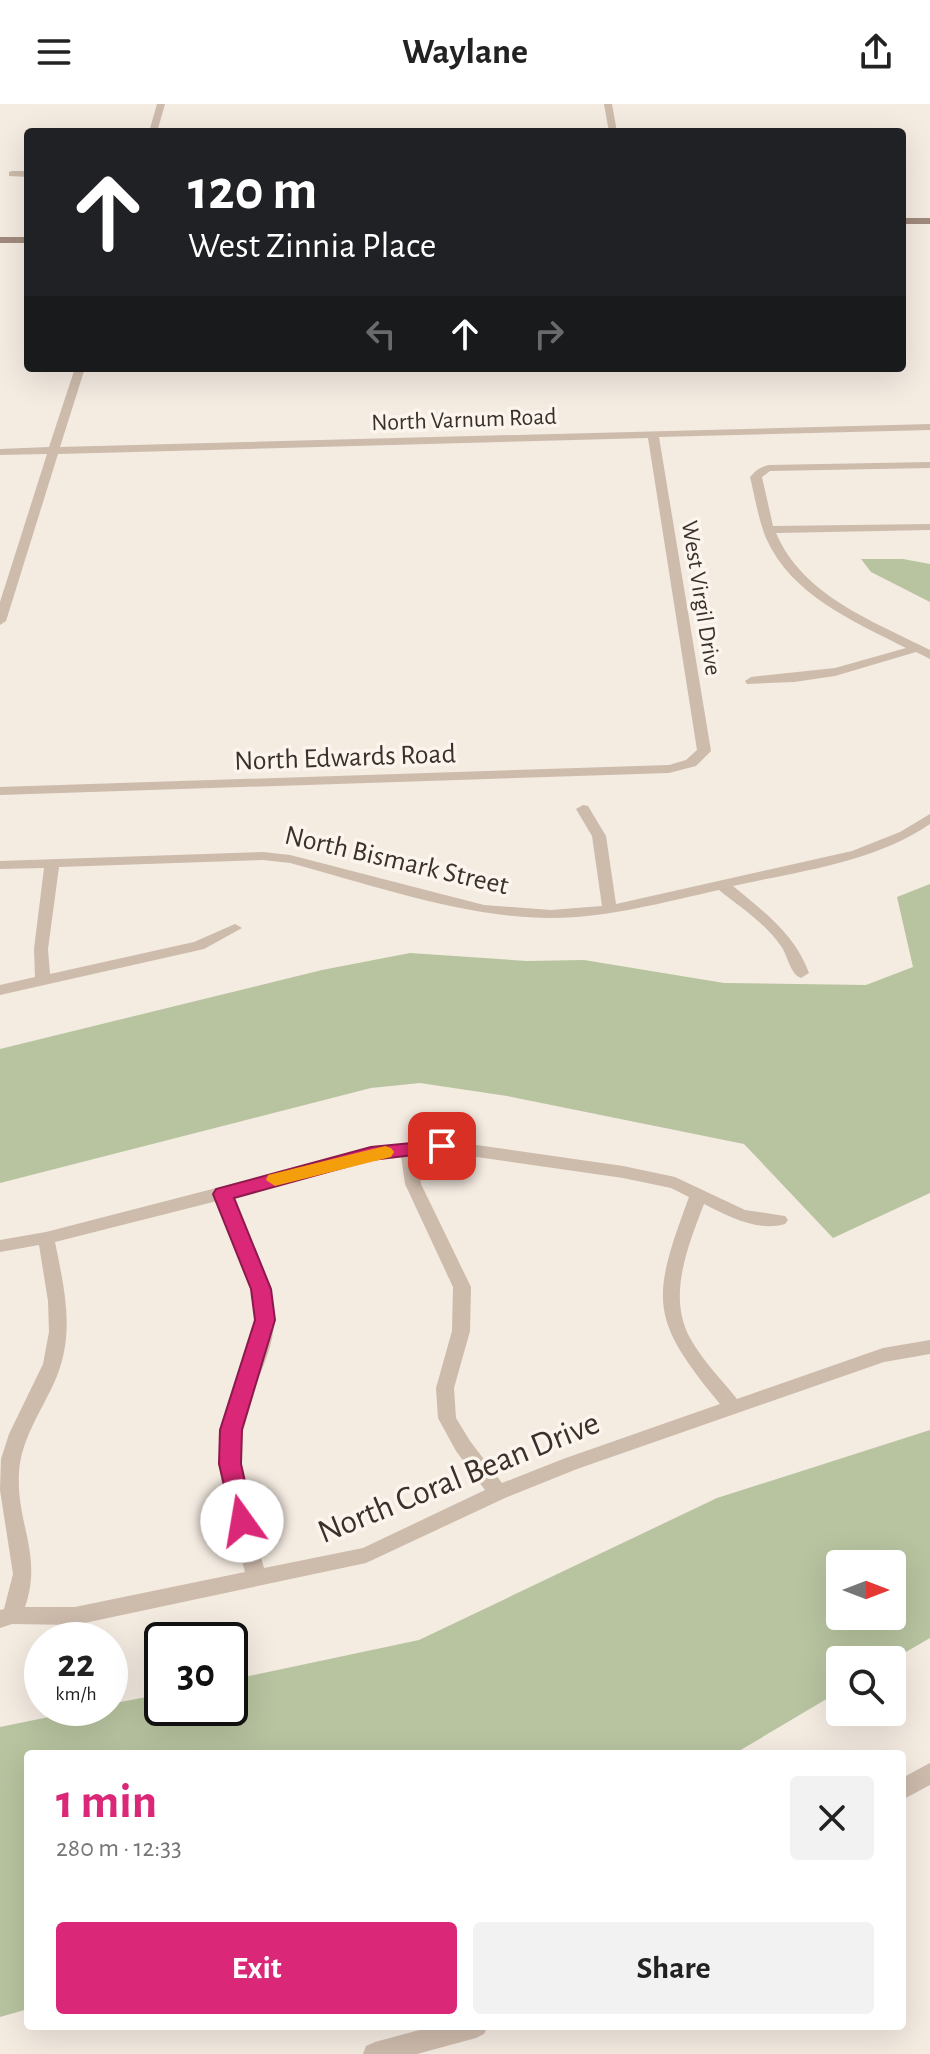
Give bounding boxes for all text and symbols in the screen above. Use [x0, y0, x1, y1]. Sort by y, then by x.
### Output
icon: menu [32, 30, 76, 74]
icon: share [854, 30, 898, 74]
text: Waylane [402, 34, 528, 70]
icon: ahead [56, 160, 160, 264]
text: 120 m [188, 163, 317, 219]
text: West Zinnia Place [188, 228, 436, 264]
icon: left [359, 312, 403, 356]
icon: ahead [443, 312, 487, 356]
icon: right [527, 312, 571, 356]
street label: North Varnum Road [371, 405, 557, 435]
street label: West Virgil Drive [677, 519, 725, 677]
street label: North Edwards Road [234, 740, 456, 776]
street label: North Bismark Street [282, 822, 511, 900]
pin [408, 1112, 476, 1180]
icon: arrive [420, 1124, 464, 1168]
street label: North Coral Bean Drive [313, 1406, 604, 1550]
position arrow [200, 1479, 284, 1563]
north arrow [826, 1550, 906, 1630]
map controls [826, 1550, 906, 1726]
speed limit sign: 30 [144, 1622, 248, 1726]
text: 22 [57, 1644, 95, 1684]
button: search [826, 1646, 906, 1726]
text: km/h [55, 1684, 97, 1704]
button: close [790, 1776, 874, 1860]
text: 1 min [56, 1779, 157, 1827]
text: 280 m · 12:33 [56, 1835, 182, 1861]
button: Exit [56, 1922, 457, 2014]
button: Share [473, 1922, 874, 2014]

